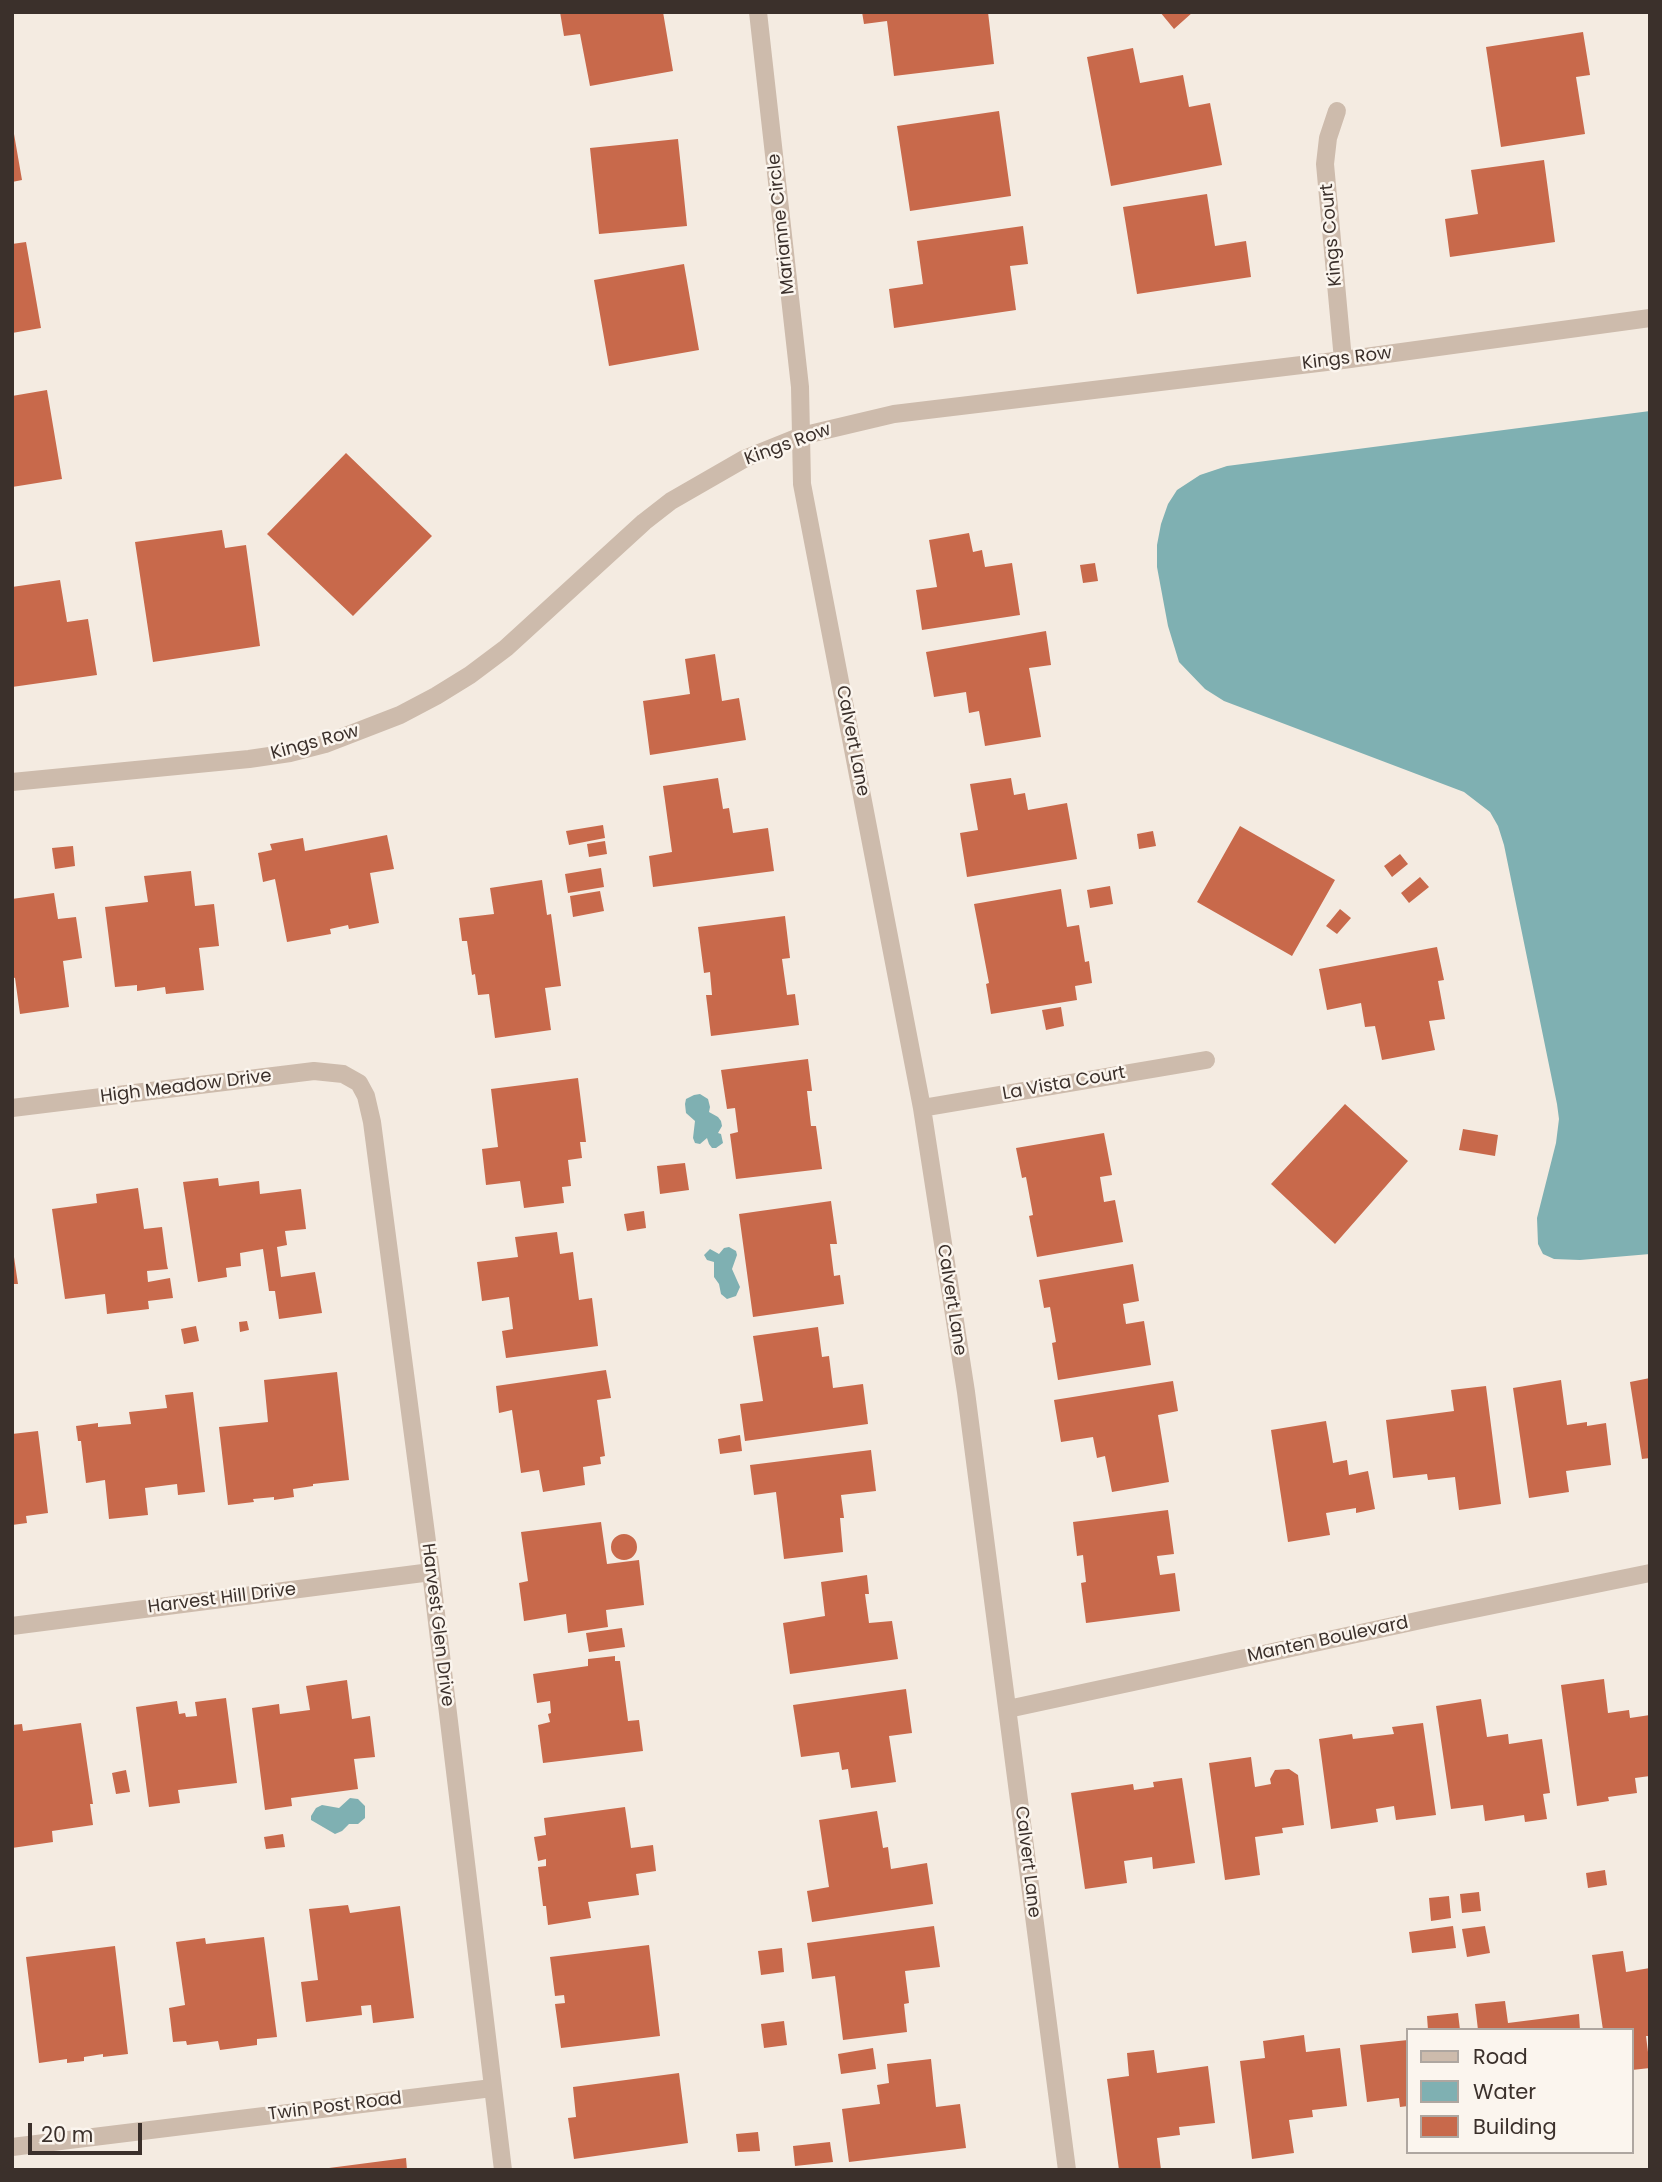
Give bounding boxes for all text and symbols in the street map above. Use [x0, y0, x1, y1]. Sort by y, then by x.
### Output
street label: Marianne Circle [764, 152, 800, 296]
street label: Kings Court [1317, 183, 1347, 287]
street label: Kings Row [1301, 343, 1393, 375]
street label: Kings Row [742, 419, 834, 471]
street label: Calvert Lane [831, 684, 873, 798]
street label: Kings Row [269, 721, 361, 765]
street label: La Vista Court [1001, 1063, 1127, 1105]
street label: High Meadow Drive [99, 1066, 273, 1108]
street label: Calvert Lane [932, 1243, 970, 1357]
street label: Harvest Glen Drive [416, 1542, 458, 1708]
street label: Harvest Hill Drive [147, 1579, 297, 1619]
street label: Manten Boulevard [1246, 1612, 1410, 1668]
street label: Calvert Lane [1009, 1805, 1045, 1919]
legend [1406, 2028, 1634, 2154]
text: Road [1473, 2042, 1528, 2071]
text: Water [1473, 2077, 1536, 2106]
street label: Twin Post Road [267, 2088, 403, 2126]
scale bar [32, 2108, 145, 2152]
text: Building [1473, 2112, 1557, 2141]
text: 20 m [41, 2120, 94, 2149]

